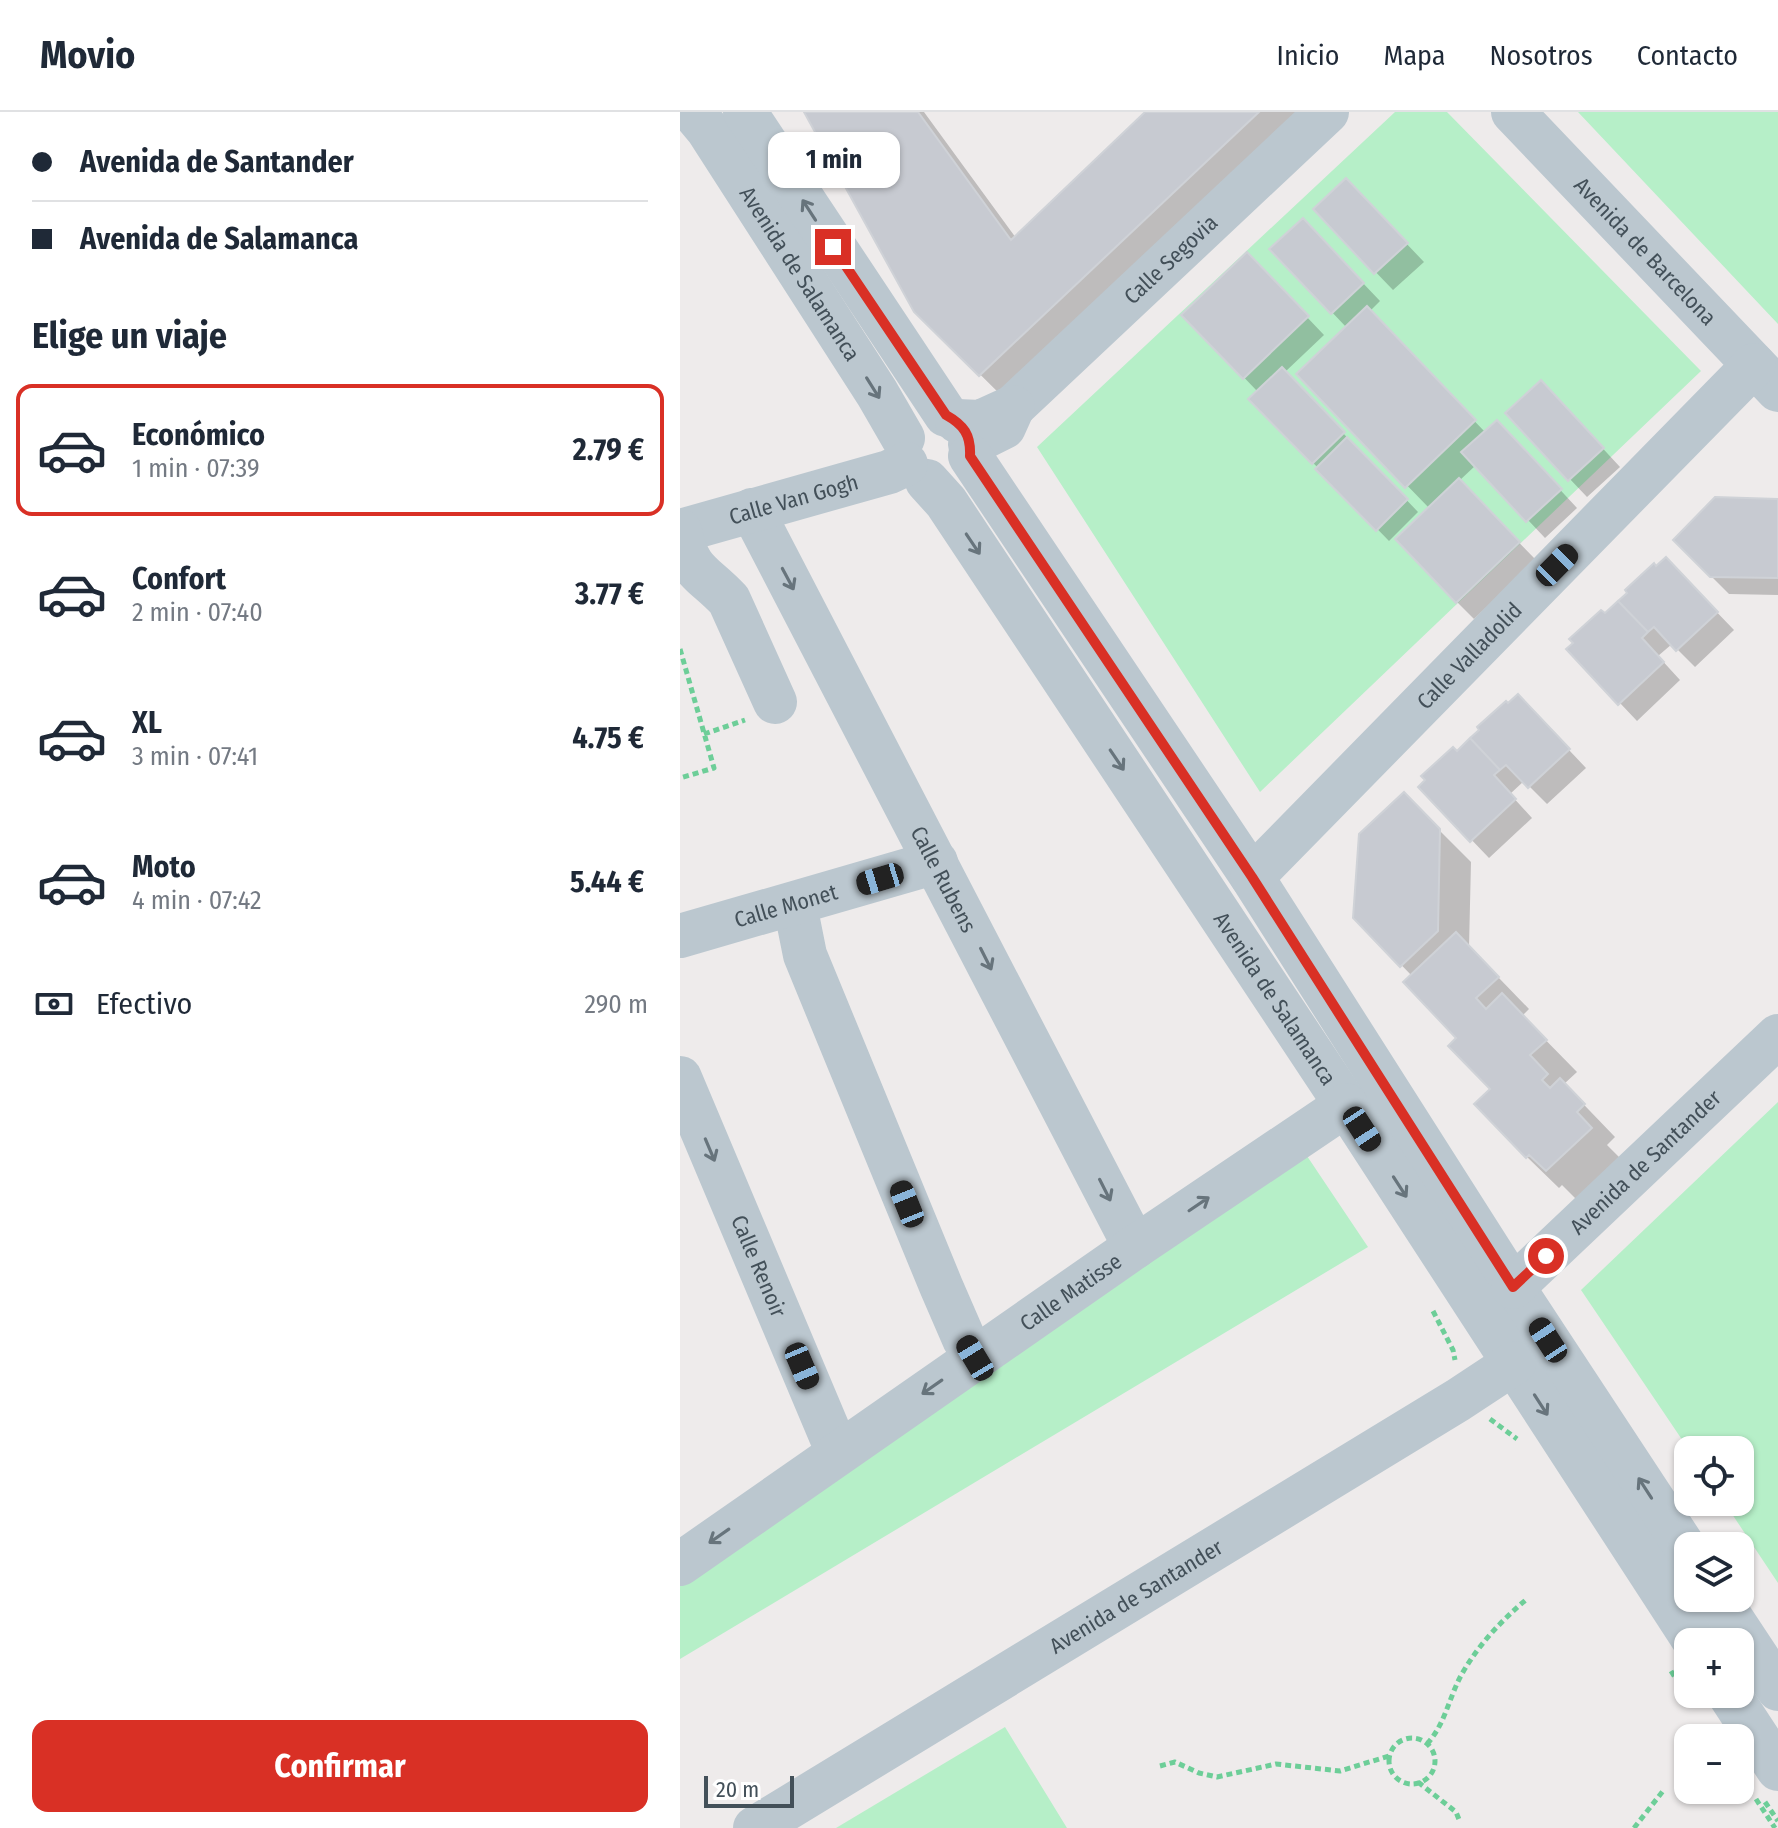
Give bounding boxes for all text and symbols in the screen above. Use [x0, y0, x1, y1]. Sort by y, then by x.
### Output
text: Movio [40, 32, 135, 78]
text: Inicio [1277, 39, 1339, 72]
text: Mapa [1383, 39, 1445, 72]
text: Nosotros [1489, 39, 1593, 72]
text: Contacto [1637, 39, 1738, 72]
callout: 1 min [767, 131, 899, 187]
text: Avenida de Santander [80, 144, 354, 180]
text: 1 min [806, 144, 862, 175]
street label: Avenida de Barcelona [1569, 171, 1722, 331]
street label: Avenida de Salamanca [734, 181, 866, 366]
one-way arrow [801, 200, 818, 222]
street label: Calle Segovia [1118, 209, 1223, 310]
text: Avenida de Salamanca [80, 221, 359, 257]
route end [815, 229, 851, 265]
text: Elige un viaje [32, 314, 227, 358]
one-way arrow [866, 376, 882, 399]
icon: car [36, 414, 108, 486]
text: Económico [132, 417, 265, 453]
text: 2.79 € [573, 432, 644, 468]
text: 1 min · 07:39 [132, 453, 260, 484]
street label: Calle Van Gogh [726, 468, 861, 530]
one-way arrow [965, 532, 981, 554]
car [1532, 540, 1582, 590]
icon: car [36, 558, 108, 630]
text: Confort [132, 561, 226, 597]
one-way arrow [781, 567, 797, 591]
text: 3.77 € [575, 576, 644, 612]
text: 2 min · 07:40 [132, 597, 263, 628]
street label: Calle Valladolid [1411, 597, 1527, 715]
icon: car [36, 702, 108, 774]
text: XL [132, 705, 162, 741]
text: 4.75 € [572, 720, 644, 756]
text: 3 min · 07:41 [132, 741, 258, 772]
one-way arrow [1109, 748, 1125, 771]
street label: Calle Rubens [905, 821, 983, 937]
icon: car [36, 846, 108, 918]
text: Moto [132, 849, 196, 885]
car [854, 861, 906, 897]
text: 5.44 € [570, 864, 644, 900]
street label: Calle Monet [731, 878, 841, 933]
text: 4 min · 07:42 [132, 885, 261, 916]
street label: Avenida de Salamanca [1208, 907, 1342, 1090]
one-way arrow [979, 946, 995, 970]
icon: cash [32, 982, 76, 1026]
text: Efectivo [96, 986, 192, 1022]
text: 290 m [584, 989, 648, 1020]
street label: Avenida de Santander [1564, 1084, 1727, 1240]
car [1339, 1102, 1385, 1156]
one-way arrow [704, 1137, 719, 1161]
one-way arrow [1392, 1175, 1408, 1198]
car [887, 1177, 927, 1231]
one-way arrow [1098, 1177, 1113, 1201]
one-way arrow [1188, 1196, 1210, 1212]
street label: Calle Renoir [726, 1211, 793, 1321]
route start [1528, 1238, 1564, 1274]
street label: Calle Matisse [1015, 1247, 1127, 1337]
car [1525, 1313, 1571, 1367]
car [952, 1331, 998, 1385]
car [782, 1339, 822, 1393]
one-way arrow [922, 1379, 944, 1395]
one-way arrow [1534, 1393, 1550, 1416]
map controls [1674, 1436, 1754, 1804]
button: locate [1674, 1436, 1754, 1516]
one-way arrow [1637, 1477, 1653, 1499]
one-way arrow [709, 1528, 731, 1545]
button: layers [1674, 1532, 1754, 1612]
street label: Avenida de Santander [1044, 1533, 1228, 1659]
button: + [1674, 1628, 1754, 1708]
button: Confirmar [32, 1720, 648, 1812]
button: − [1674, 1724, 1754, 1804]
scale bar [704, 1772, 794, 1808]
text: 20 m [716, 1776, 759, 1803]

